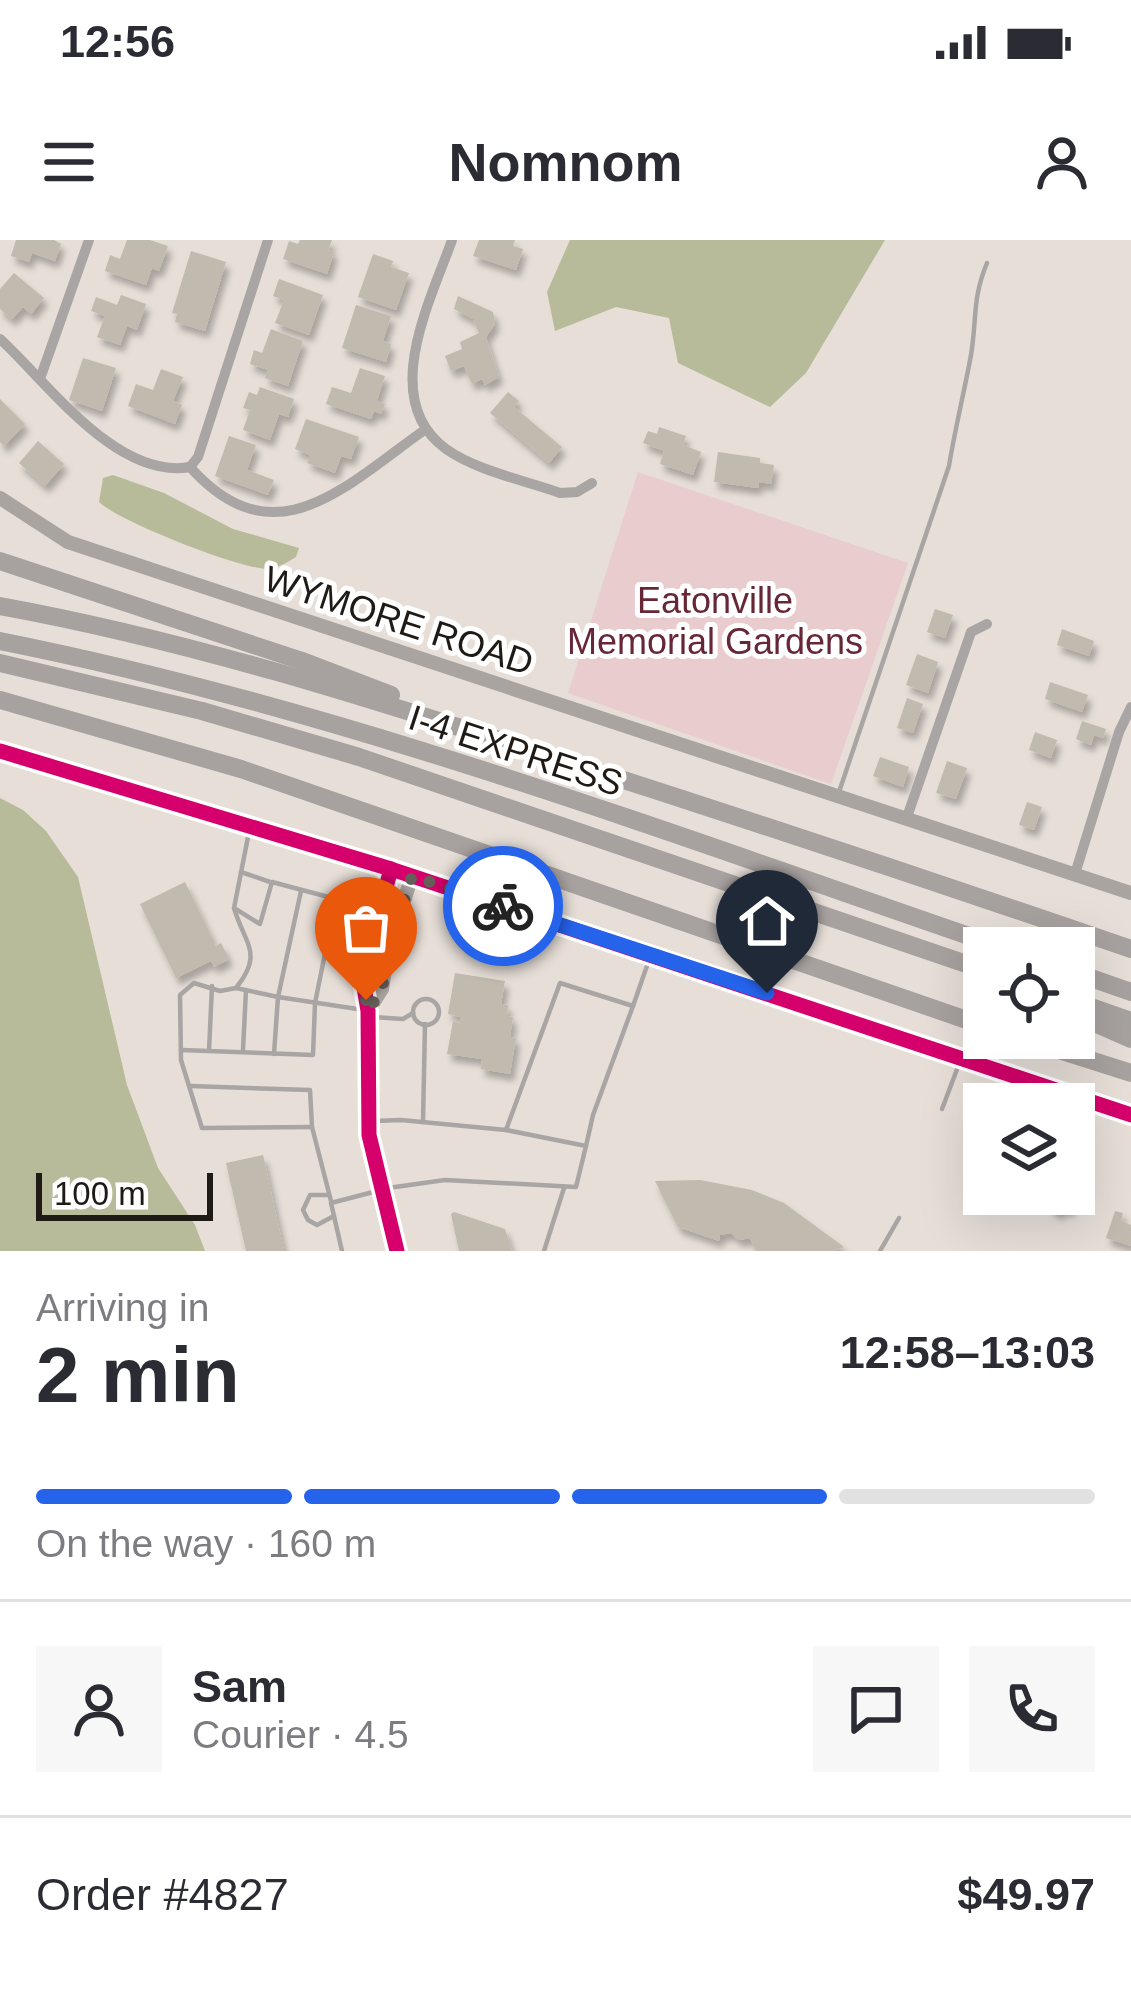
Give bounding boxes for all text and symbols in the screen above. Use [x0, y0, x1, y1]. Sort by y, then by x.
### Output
text: 12:56 [60, 16, 175, 67]
icon: menu [36, 129, 102, 195]
icon: person [1029, 129, 1095, 195]
text: Nomnom [449, 132, 682, 192]
street label: WYMORE ROAD [259, 558, 538, 683]
park label: Eatonville Memorial Gardens [567, 580, 863, 662]
street label: I-4 EXPRESS [404, 697, 628, 804]
courier [443, 846, 563, 966]
pin [716, 870, 818, 993]
icon: bike [470, 873, 536, 939]
pin [315, 877, 417, 1000]
icon: home [734, 888, 800, 954]
icon: bag [333, 895, 399, 961]
map controls [963, 927, 1095, 1215]
button: locate [963, 927, 1095, 1059]
button: layers [963, 1083, 1095, 1215]
scale bar [36, 1167, 213, 1220]
text: 100 m [54, 1175, 146, 1212]
text: Arriving in [36, 1286, 209, 1329]
text: 12:58–13:03 [840, 1327, 1095, 1378]
text: 2 min [36, 1331, 240, 1419]
text: On the way · 160 m [36, 1522, 376, 1565]
button: person [36, 1646, 162, 1772]
button: chat [813, 1646, 939, 1772]
button: phone [969, 1646, 1095, 1772]
text: Sam [192, 1661, 287, 1712]
text: Courier · 4.5 [192, 1713, 409, 1756]
text: Order #4827 [36, 1869, 289, 1920]
text: $49.97 [957, 1869, 1095, 1920]

